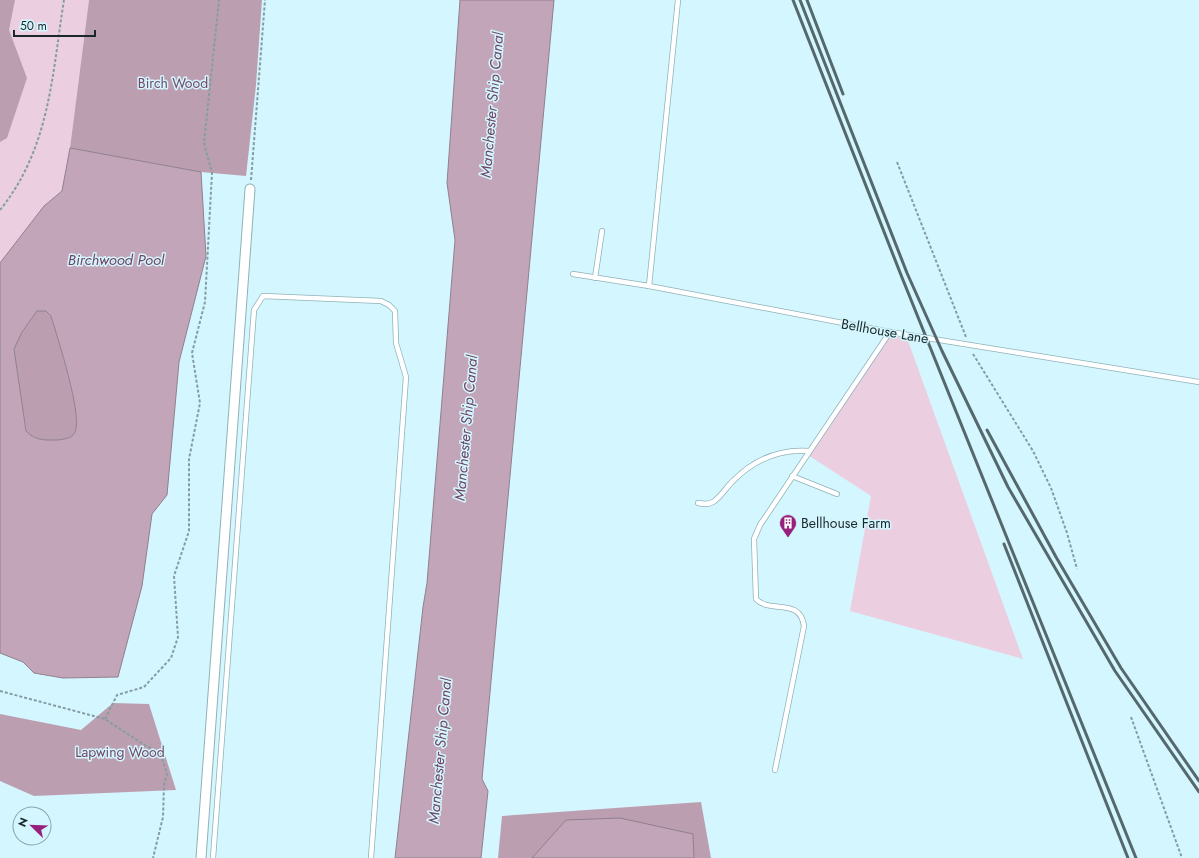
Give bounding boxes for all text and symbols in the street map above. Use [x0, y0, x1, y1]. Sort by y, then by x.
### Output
scale bar [14, 12, 95, 38]
text: 50 m [20, 17, 47, 35]
water label: Manchester Ship Canal [475, 31, 509, 179]
park label: Birch Wood [138, 73, 208, 93]
water label: Birchwood Pool [68, 249, 165, 271]
street label: Bellhouse Lane [840, 313, 930, 349]
water label: Manchester Ship Canal [449, 354, 483, 502]
building icon: Bellhouse Farm [778, 513, 798, 538]
place label: Bellhouse Farm [801, 513, 891, 533]
water label: Manchester Ship Canal [423, 677, 457, 825]
park label: Lapwing Wood [75, 742, 165, 762]
north arrow [12, 806, 52, 846]
text: N [14, 815, 32, 829]

